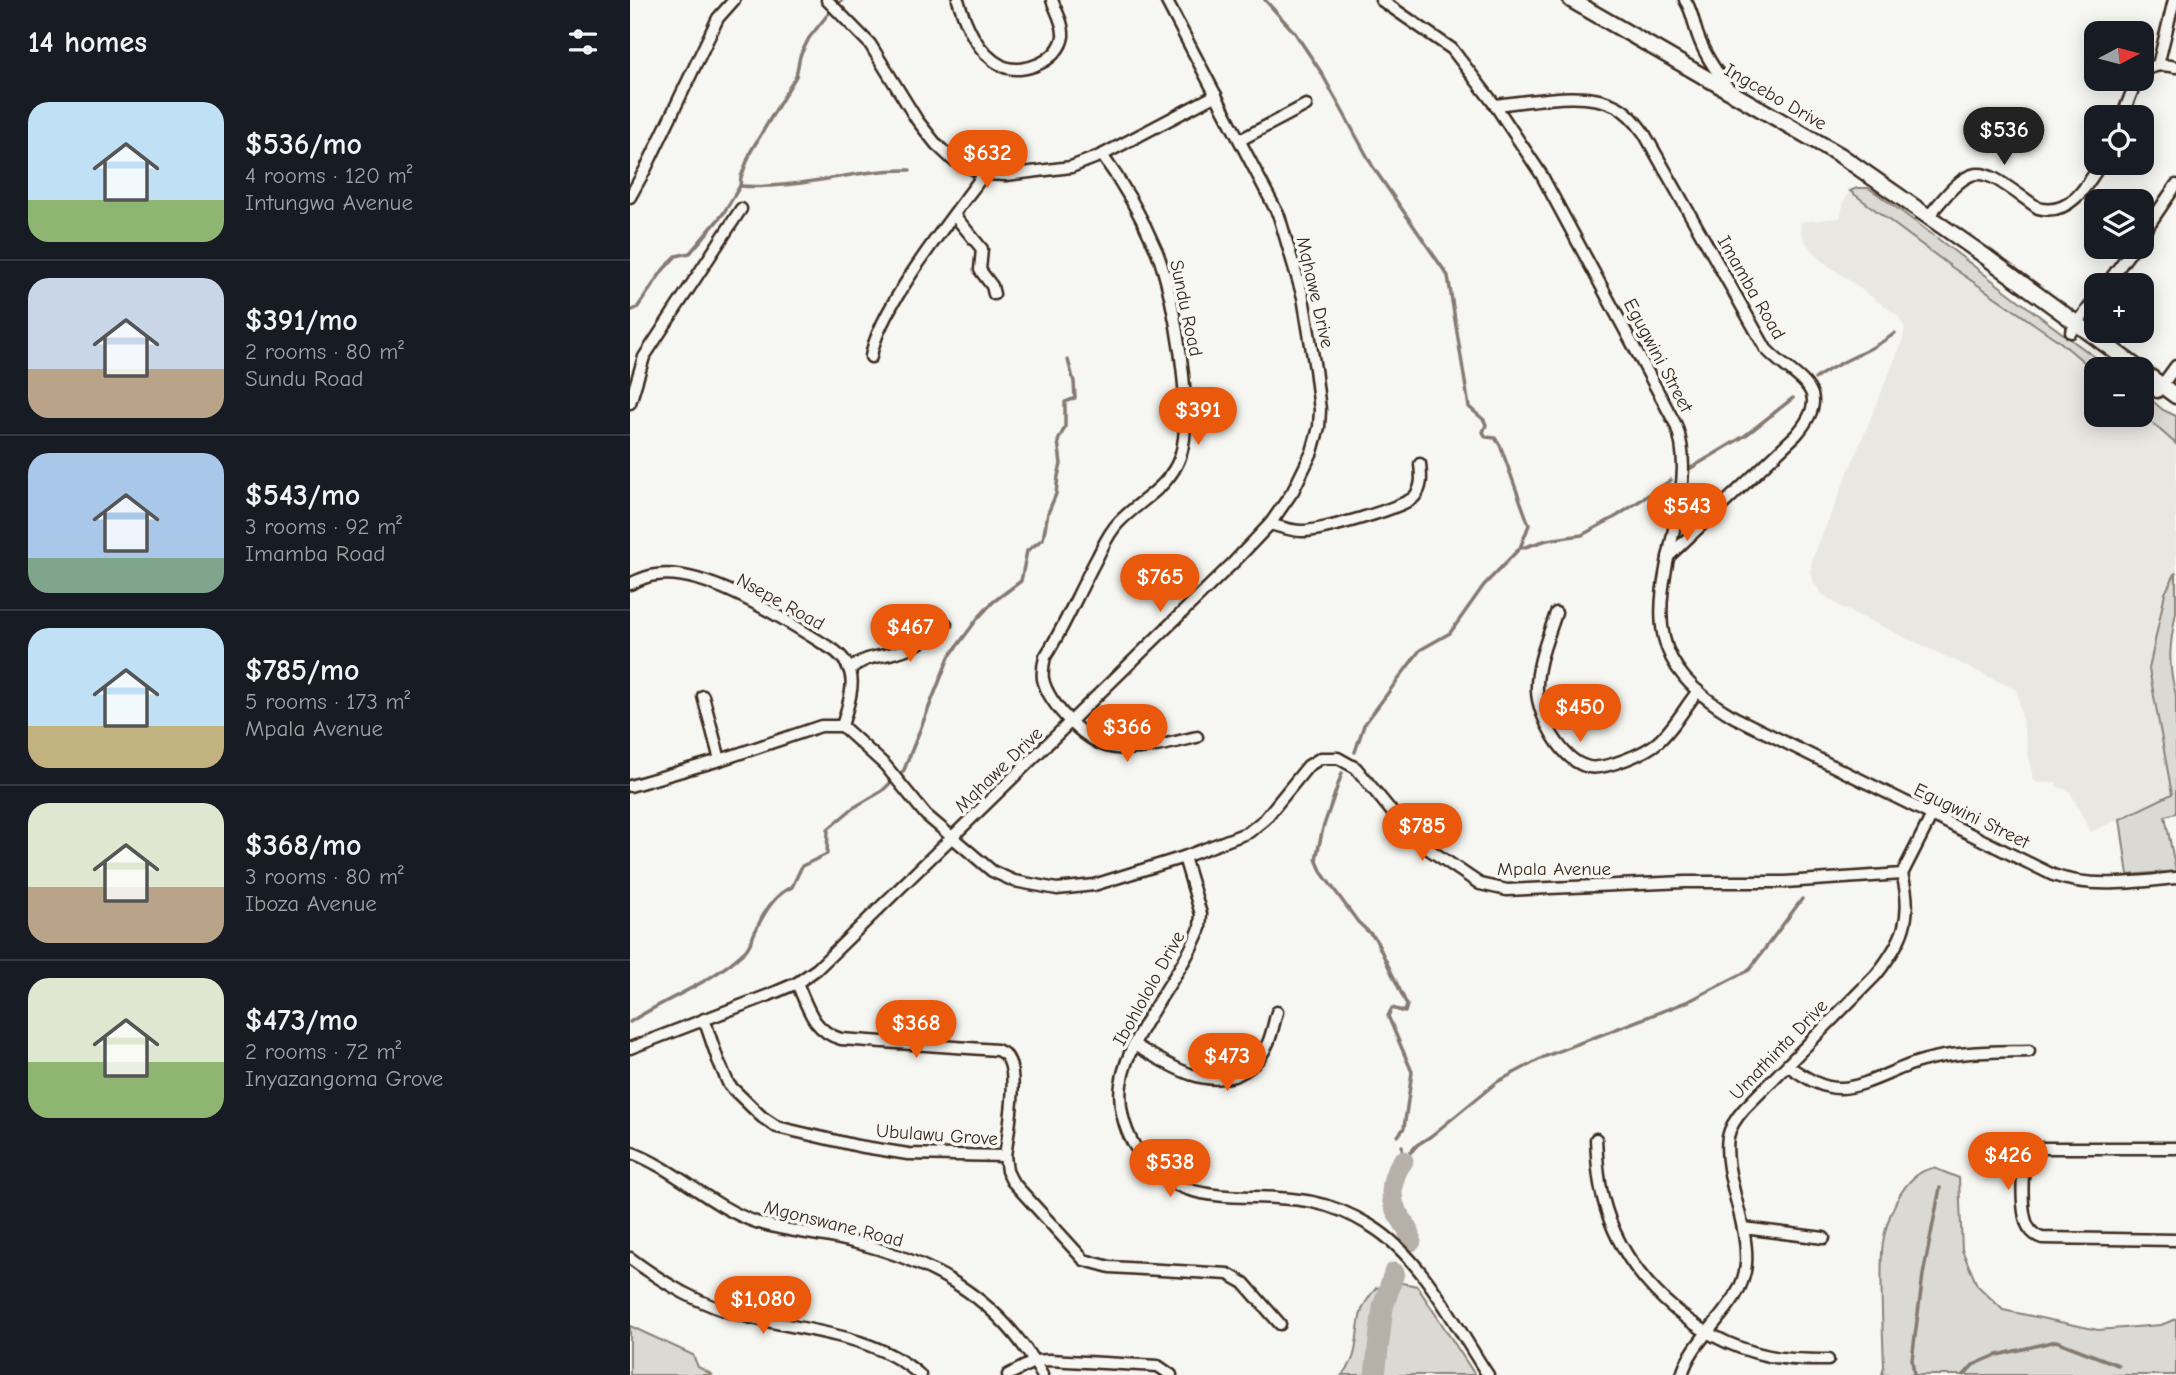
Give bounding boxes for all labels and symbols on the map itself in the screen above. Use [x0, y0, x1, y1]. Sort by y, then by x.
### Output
north arrow [2084, 21, 2154, 91]
street label: Ingcebo Drive [1721, 59, 1830, 135]
pin: $536 [1963, 108, 2045, 167]
pin: $632 [946, 130, 1028, 190]
street label: Imamba Road [1713, 232, 1790, 343]
street label: Mqhawe Drive [1292, 234, 1339, 350]
street label: Sundu Road [1165, 258, 1207, 358]
street label: Egugwini Street [1619, 295, 1698, 417]
pin: $391 [1157, 388, 1239, 447]
pin: $543 [1646, 484, 1728, 543]
pin: $765 [1119, 554, 1201, 614]
street label: Nsepe Road [733, 569, 828, 635]
pin: $467 [869, 604, 951, 664]
pin: $450 [1539, 684, 1621, 744]
pin: $366 [1086, 704, 1168, 764]
street label: Mqhawe Drive [950, 722, 1047, 817]
street label: Egugwini Street [1910, 778, 2033, 854]
pin: $785 [1381, 804, 1463, 863]
street label: Mpala Avenue [1497, 858, 1611, 880]
street label: Ibohlololo Drive [1108, 927, 1189, 1050]
street label: Umathinta Drive [1725, 995, 1832, 1104]
pin: $368 [875, 1000, 957, 1060]
pin: $473 [1186, 1034, 1268, 1093]
street label: Ubulawu Grove [875, 1120, 999, 1150]
pin: $426 [1967, 1132, 2049, 1192]
pin: $538 [1129, 1140, 1211, 1199]
street label: Mgonswane Road [762, 1196, 906, 1252]
pin: $1,080 [706, 1276, 820, 1336]

